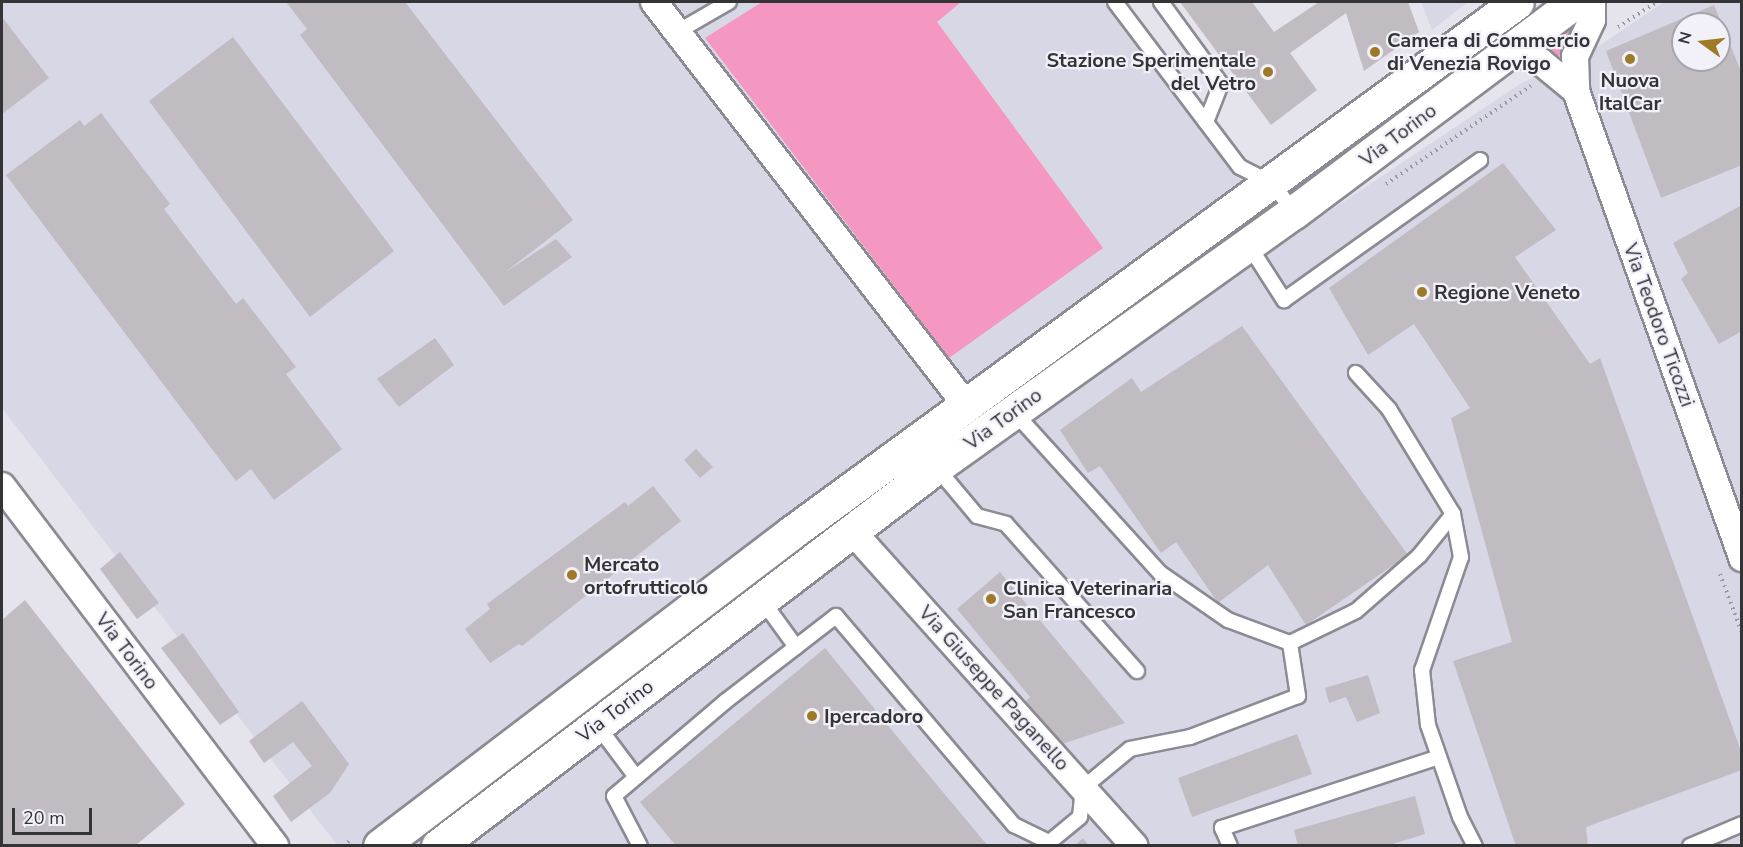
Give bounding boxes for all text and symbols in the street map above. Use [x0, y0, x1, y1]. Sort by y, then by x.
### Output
north arrow [1671, 12, 1731, 72]
place label: Camera di Commercio di Venezia Rovigo [1387, 28, 1590, 75]
text: N [1673, 29, 1698, 46]
marker: Camera di Commercio di Venezia Rovigo [1368, 45, 1382, 59]
place label: Stazione Sperimentale del Vetro [1047, 48, 1256, 95]
marker: Nuova ItalCar [1623, 52, 1637, 66]
marker: Stazione Sperimentale del Vetro [1261, 65, 1275, 79]
place label: Nuova ItalCar [1599, 68, 1661, 115]
street label: Via Torino [1355, 98, 1441, 172]
street label: Via Teodoro Ticozzi [1618, 240, 1700, 410]
place label: Regione Veneto [1434, 280, 1580, 304]
marker: Regione Veneto [1415, 285, 1429, 299]
street label: Via Torino [960, 383, 1046, 455]
place label: Mercato ortofrutticolo [584, 552, 708, 599]
marker: Mercato ortofrutticolo [565, 568, 579, 582]
place label: Clinica Veterinaria San Francesco [1003, 576, 1172, 623]
marker: Clinica Veterinaria San Francesco [984, 592, 998, 606]
street label: Via Giuseppe Paganello [914, 601, 1074, 775]
street label: Via Torino [90, 608, 164, 694]
street label: Via Torino [572, 674, 658, 748]
place label: Ipercadoro [824, 704, 923, 728]
marker: Ipercadoro [805, 709, 819, 723]
scale bar [15, 796, 94, 834]
text: 20 m [23, 806, 65, 830]

